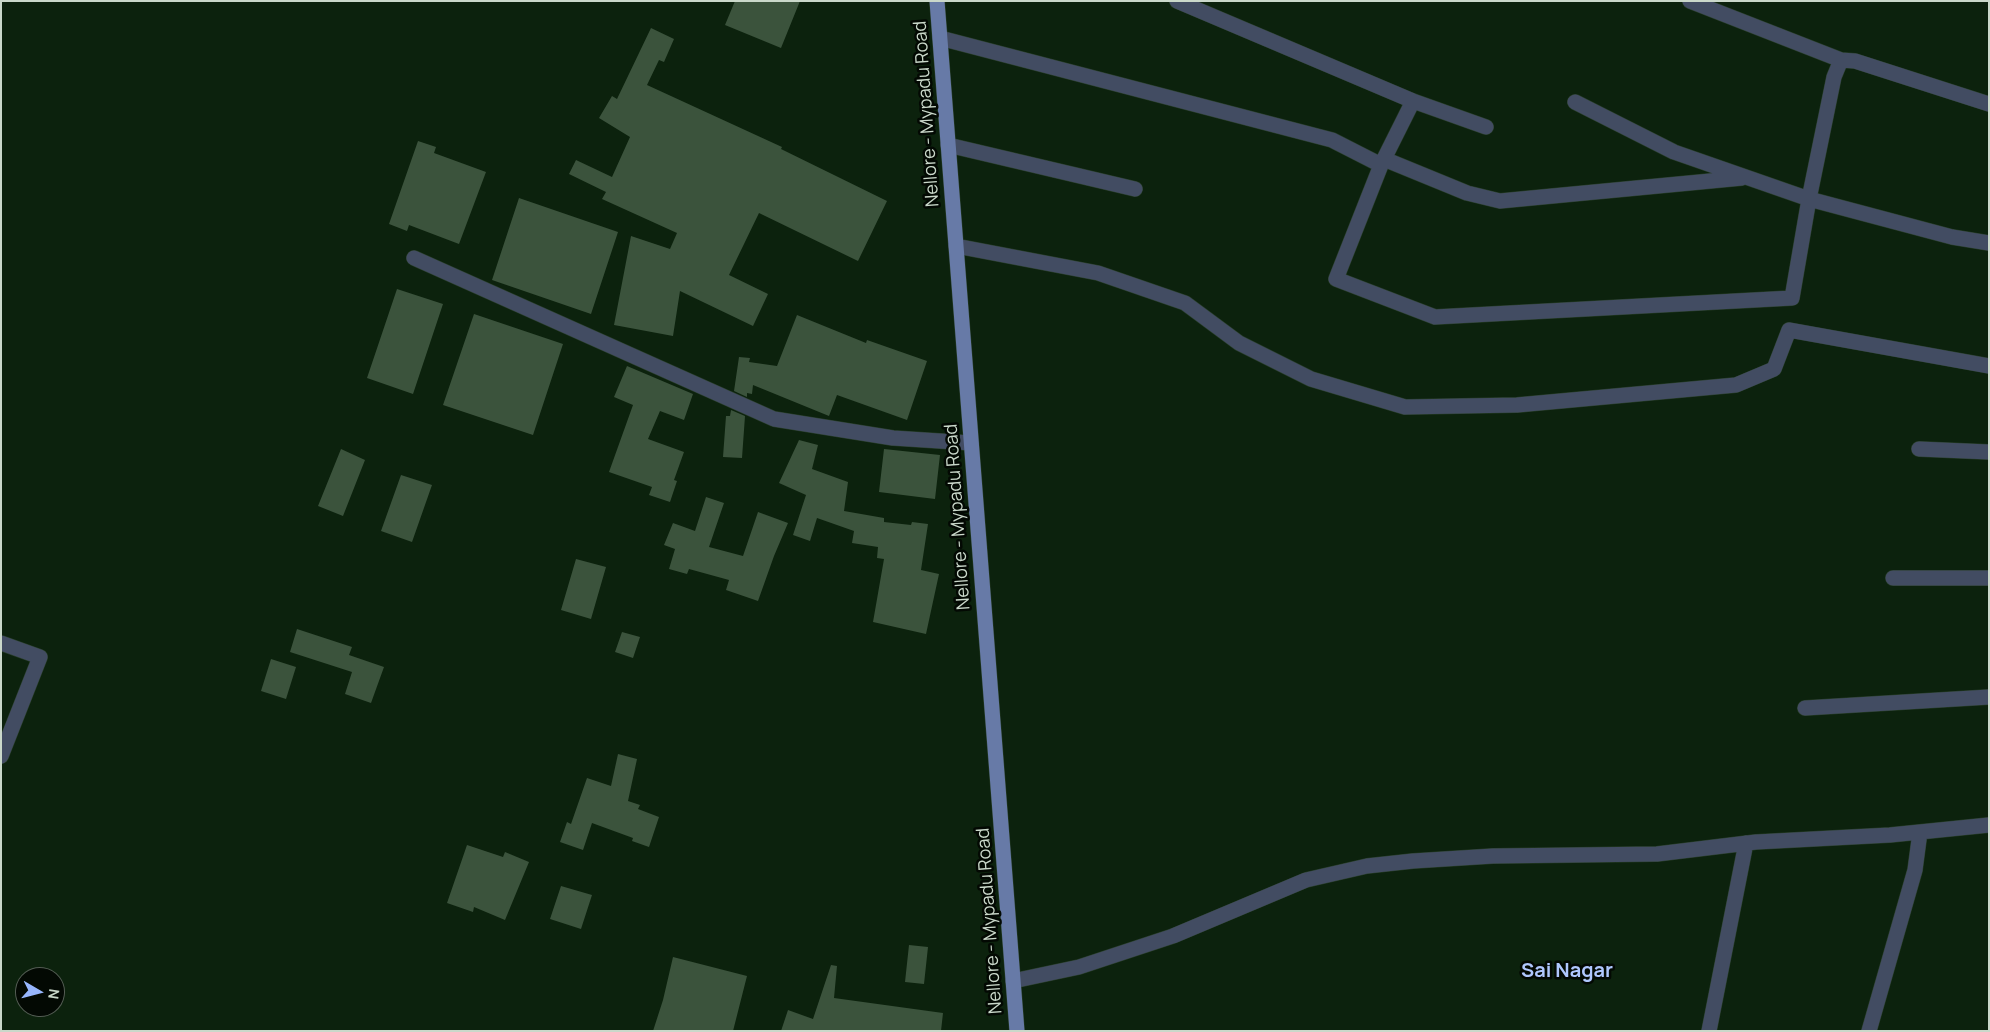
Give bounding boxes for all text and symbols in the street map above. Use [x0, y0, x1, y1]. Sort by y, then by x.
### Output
street label: Nellore - Mypadu Road [910, 20, 944, 208]
street label: Nellore - Mypadu Road [941, 423, 975, 611]
street label: Nellore - Mypadu Road [973, 827, 1007, 1015]
district label: Sai Nagar [1521, 959, 1613, 983]
north arrow [15, 967, 65, 1017]
text: N [44, 988, 64, 1000]

